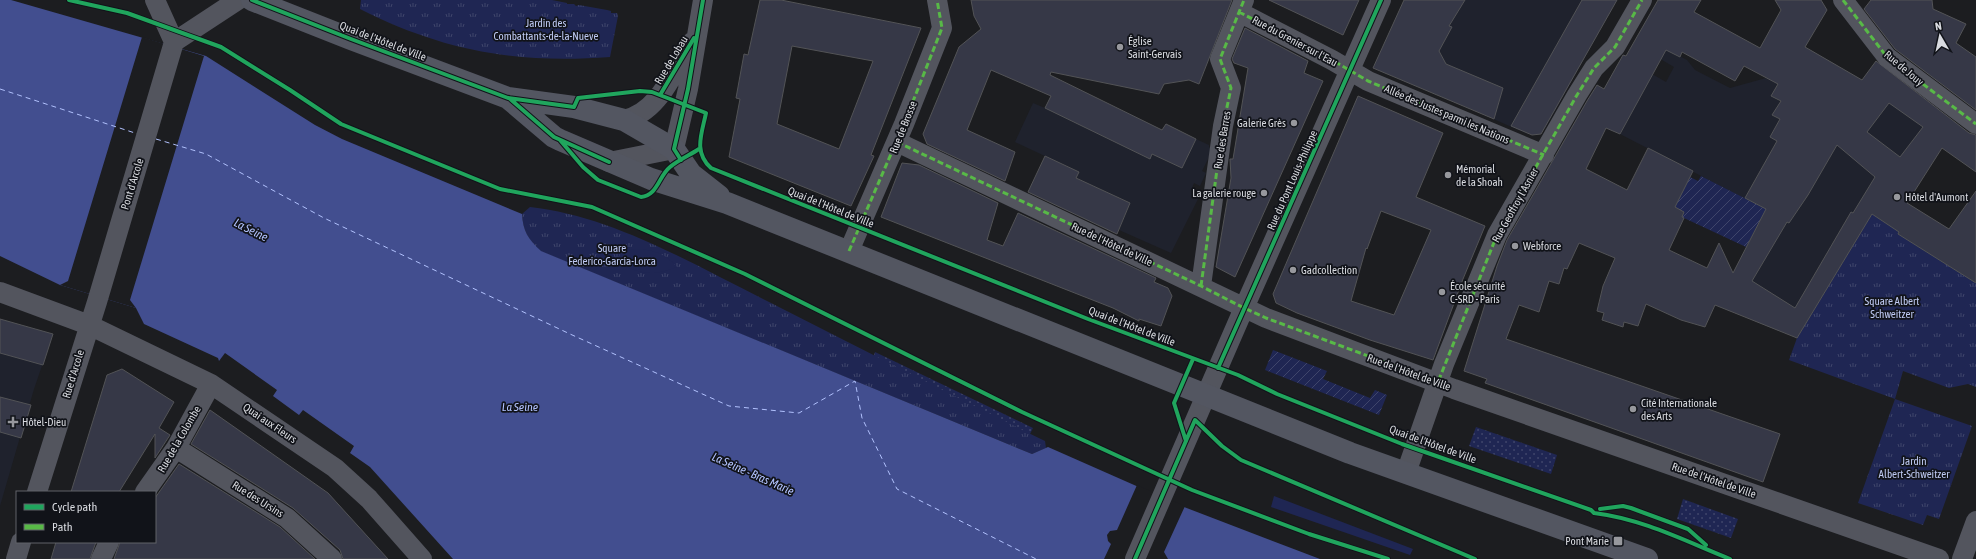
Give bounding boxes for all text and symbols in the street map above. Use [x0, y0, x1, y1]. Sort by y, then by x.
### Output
street label: Rue du Grenier sur l'Eau [1250, 13, 1340, 69]
north arrow [1920, 16, 1960, 56]
park label: Jardin des Combattants-de-la-Nueve [494, 17, 598, 42]
street label: Quai de l'Hôtel de Ville [338, 19, 428, 63]
text: N [1934, 20, 1943, 33]
street label: Rue de Lobau [652, 34, 690, 86]
place label: Église Saint-Gervais [1128, 35, 1182, 60]
marker: Église Saint-Gervais [1115, 42, 1125, 52]
street label: Rue de Jouy [1882, 48, 1926, 88]
street label: Allée des Justes parmi les Nations [1383, 82, 1511, 146]
street label: Rue de Brosse [887, 99, 919, 155]
street label: Rue des Barres [1211, 110, 1233, 170]
place label: Galerie Grès [1237, 117, 1286, 129]
marker: Galerie Grès [1289, 118, 1299, 128]
street label: Rue du Pont Louis-Philippe [1265, 128, 1319, 232]
street label: Pont d'Arcole [118, 157, 146, 211]
place label: Mémorial de la Shoah [1456, 163, 1503, 188]
street label: Rue Geoffroy l'Asnier [1489, 165, 1541, 244]
marker: Mémorial de la Shoah [1443, 170, 1453, 180]
street label: Quai de l'Hôtel de Ville [786, 184, 876, 230]
place label: La galerie rouge [1192, 187, 1256, 199]
marker: La galerie rouge [1259, 188, 1269, 198]
place label: Hôtel d'Aumont [1905, 191, 1968, 203]
marker: Hôtel d'Aumont [1892, 192, 1902, 202]
water label: La Seine [232, 216, 271, 245]
street label: Rue de l'Hôtel de Ville [1070, 220, 1154, 268]
place label: Webforce [1523, 240, 1561, 252]
marker: Webforce [1510, 241, 1520, 251]
park label: Square Federico-García-Lorca [568, 242, 656, 267]
place label: Gadcollection [1301, 264, 1357, 276]
marker: Gadcollection [1288, 265, 1298, 275]
place label: École sécurité C-SRD - Paris [1450, 280, 1505, 305]
marker: École sécurité C-SRD - Paris [1437, 287, 1447, 297]
park label: Square Albert Schweitzer [1865, 295, 1919, 320]
street label: Quai de l'Hôtel de Ville [1087, 304, 1177, 348]
street label: Rue d'Arcole [60, 348, 86, 400]
street label: Rue de l'Hôtel de Ville [1366, 351, 1452, 393]
place label: Cité Internationale des Arts [1641, 397, 1717, 422]
water label: La Seine [502, 400, 539, 414]
street label: Quai aux Fleurs [241, 401, 299, 445]
street label: Rue de la Colombe [155, 404, 203, 474]
marker: Cité Internationale des Arts [1628, 404, 1638, 414]
marker: Hôtel-Dieu [7, 416, 19, 428]
place label: Hôtel-Dieu [22, 416, 66, 428]
street label: Quai de l'Hôtel de Ville [1388, 423, 1478, 465]
water label: La Seine - Bras Marie [710, 450, 797, 499]
park label: Jardin Albert-Schweitzer [1879, 455, 1950, 480]
street label: Rue de l'Hôtel de Ville [1670, 460, 1758, 500]
street label: Rue des Ursins [230, 478, 286, 520]
legend [16, 491, 156, 543]
text: Cycle path [52, 500, 97, 514]
text: Path [52, 520, 73, 534]
place label: Pont Marie [1565, 535, 1609, 547]
marker: Pont Marie [1612, 535, 1624, 547]

